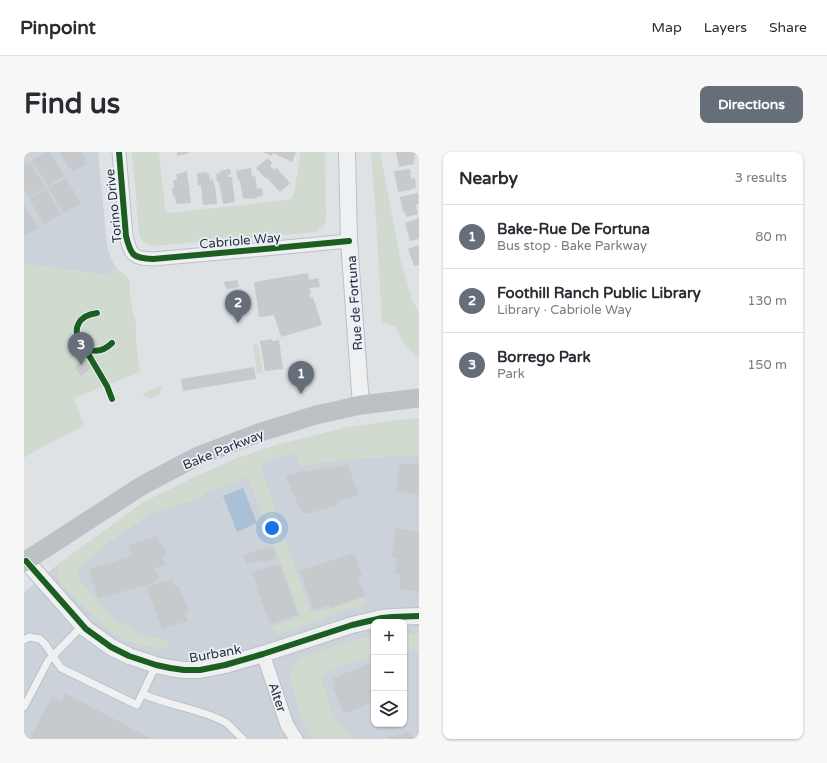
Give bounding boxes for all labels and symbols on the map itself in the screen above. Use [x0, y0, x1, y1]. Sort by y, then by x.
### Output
street label: Torino Drive [102, 168, 126, 244]
street label: Cabriole Way [199, 229, 281, 253]
street label: Rue de Fortuna [344, 255, 366, 351]
pin: 2 [225, 290, 251, 323]
pin: 3 [68, 332, 94, 365]
pin: 1 [288, 361, 314, 394]
street label: Bake Parkway [180, 426, 266, 473]
your location [262, 518, 282, 538]
street label: Burbank [188, 642, 242, 666]
street label: Alter [265, 681, 290, 714]

